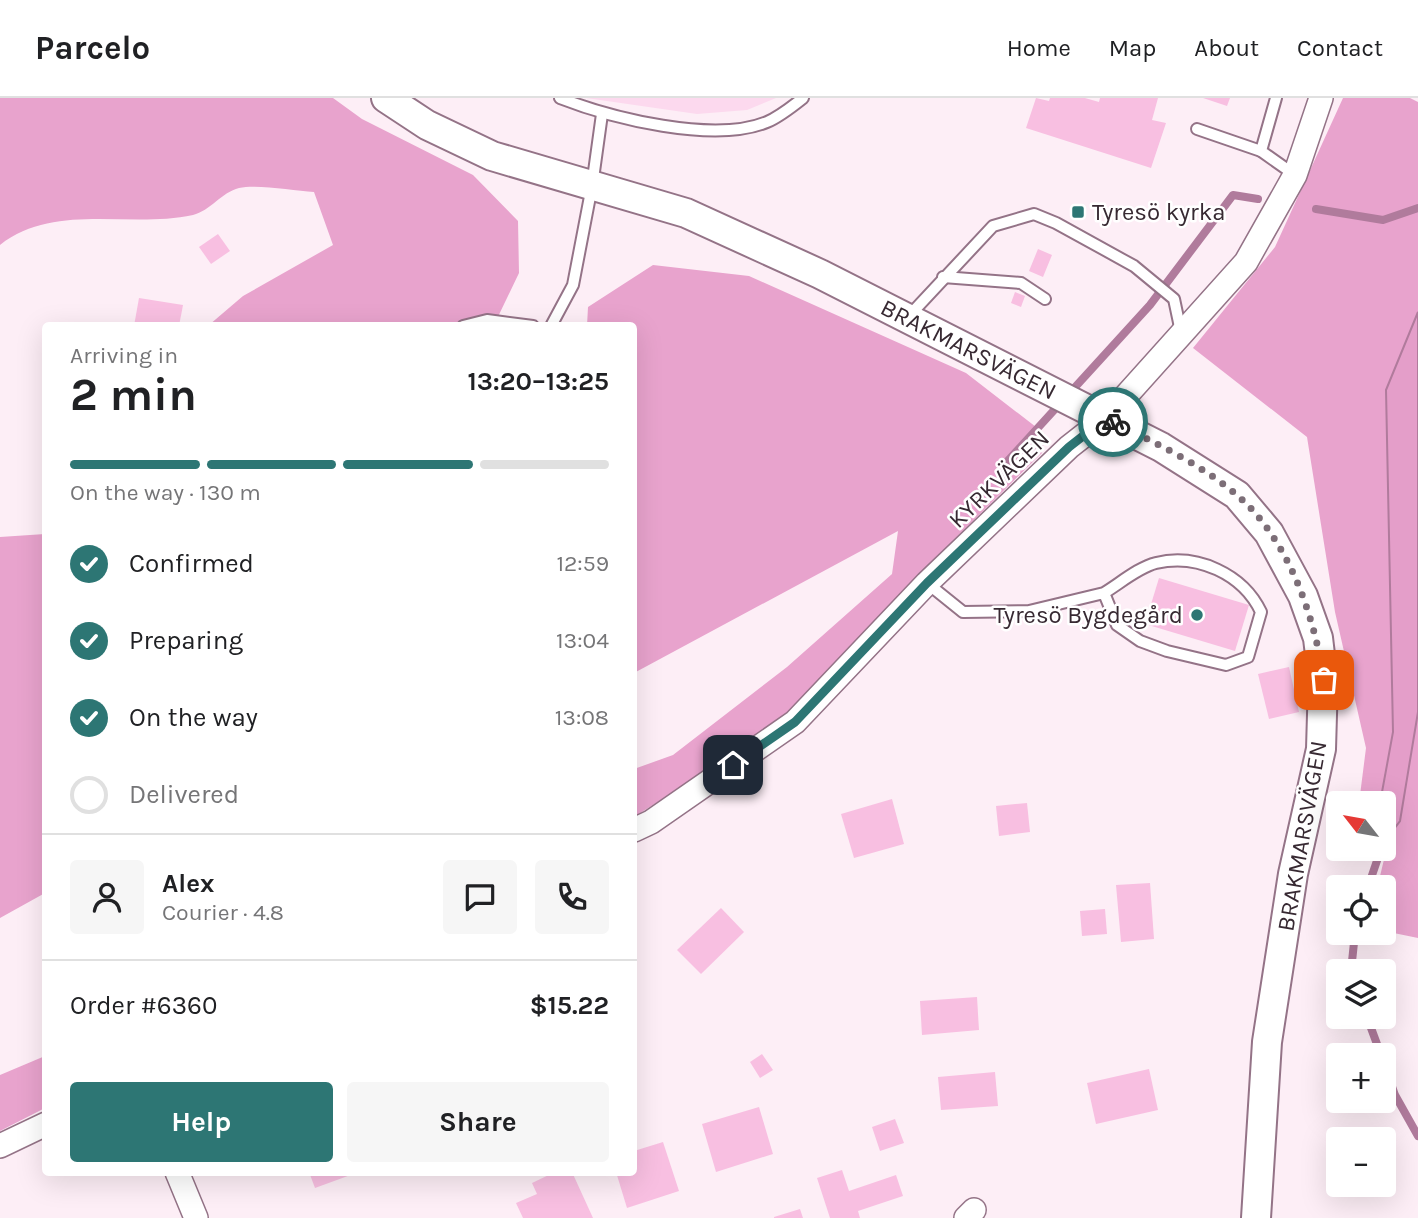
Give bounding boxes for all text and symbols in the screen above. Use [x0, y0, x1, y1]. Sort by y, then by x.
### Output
text: Parcelo [35, 29, 150, 67]
text: Home [1007, 34, 1071, 62]
text: Map [1109, 34, 1156, 62]
text: About [1194, 34, 1259, 62]
text: Contact [1297, 34, 1383, 62]
place label: Tyresö kyrka [1092, 198, 1226, 226]
marker: Tyresö kyrka [1070, 204, 1086, 220]
street label: BRAKMARSVÄGEN [876, 293, 1061, 406]
text: Arriving in [70, 342, 178, 369]
text: 13:20–13:25 [467, 366, 609, 397]
text: 2 min [70, 368, 197, 422]
courier [1078, 387, 1148, 457]
icon: bike [1094, 403, 1132, 441]
street label: KYRKVÄGEN [943, 424, 1055, 534]
text: On the way · 130 m [70, 479, 261, 506]
icon: check [70, 545, 108, 583]
text: Confirmed [129, 548, 254, 579]
text: 12:59 [556, 550, 609, 577]
place label: Tyresö Bygdegård [994, 601, 1183, 629]
marker: Tyresö Bygdegård [1189, 607, 1205, 623]
icon: check [70, 622, 108, 660]
text: Preparing [129, 625, 243, 656]
text: 13:04 [556, 627, 609, 654]
pin [1294, 650, 1354, 710]
icon: bag [1305, 661, 1343, 699]
icon: check [70, 699, 108, 737]
text: On the way [129, 702, 258, 733]
text: 13:08 [555, 704, 609, 731]
pin [703, 735, 763, 795]
street label: BRAKMARSVÄGEN [1271, 738, 1333, 934]
icon: home [714, 746, 752, 784]
text: Delivered [129, 779, 239, 810]
north arrow [1326, 791, 1396, 861]
map controls [1326, 791, 1396, 1197]
button: person [70, 860, 144, 934]
button: chat [443, 860, 517, 934]
button: phone [535, 860, 609, 934]
text: Alex [162, 868, 214, 899]
button: locate [1326, 875, 1396, 945]
text: Courier · 4.8 [162, 899, 284, 926]
button: layers [1326, 959, 1396, 1029]
text: Order #6360 [70, 990, 217, 1021]
text: $15.22 [530, 990, 609, 1021]
button: + [1326, 1043, 1396, 1113]
button: Help [70, 1082, 333, 1162]
button: Share [347, 1082, 609, 1162]
button: − [1326, 1127, 1396, 1197]

